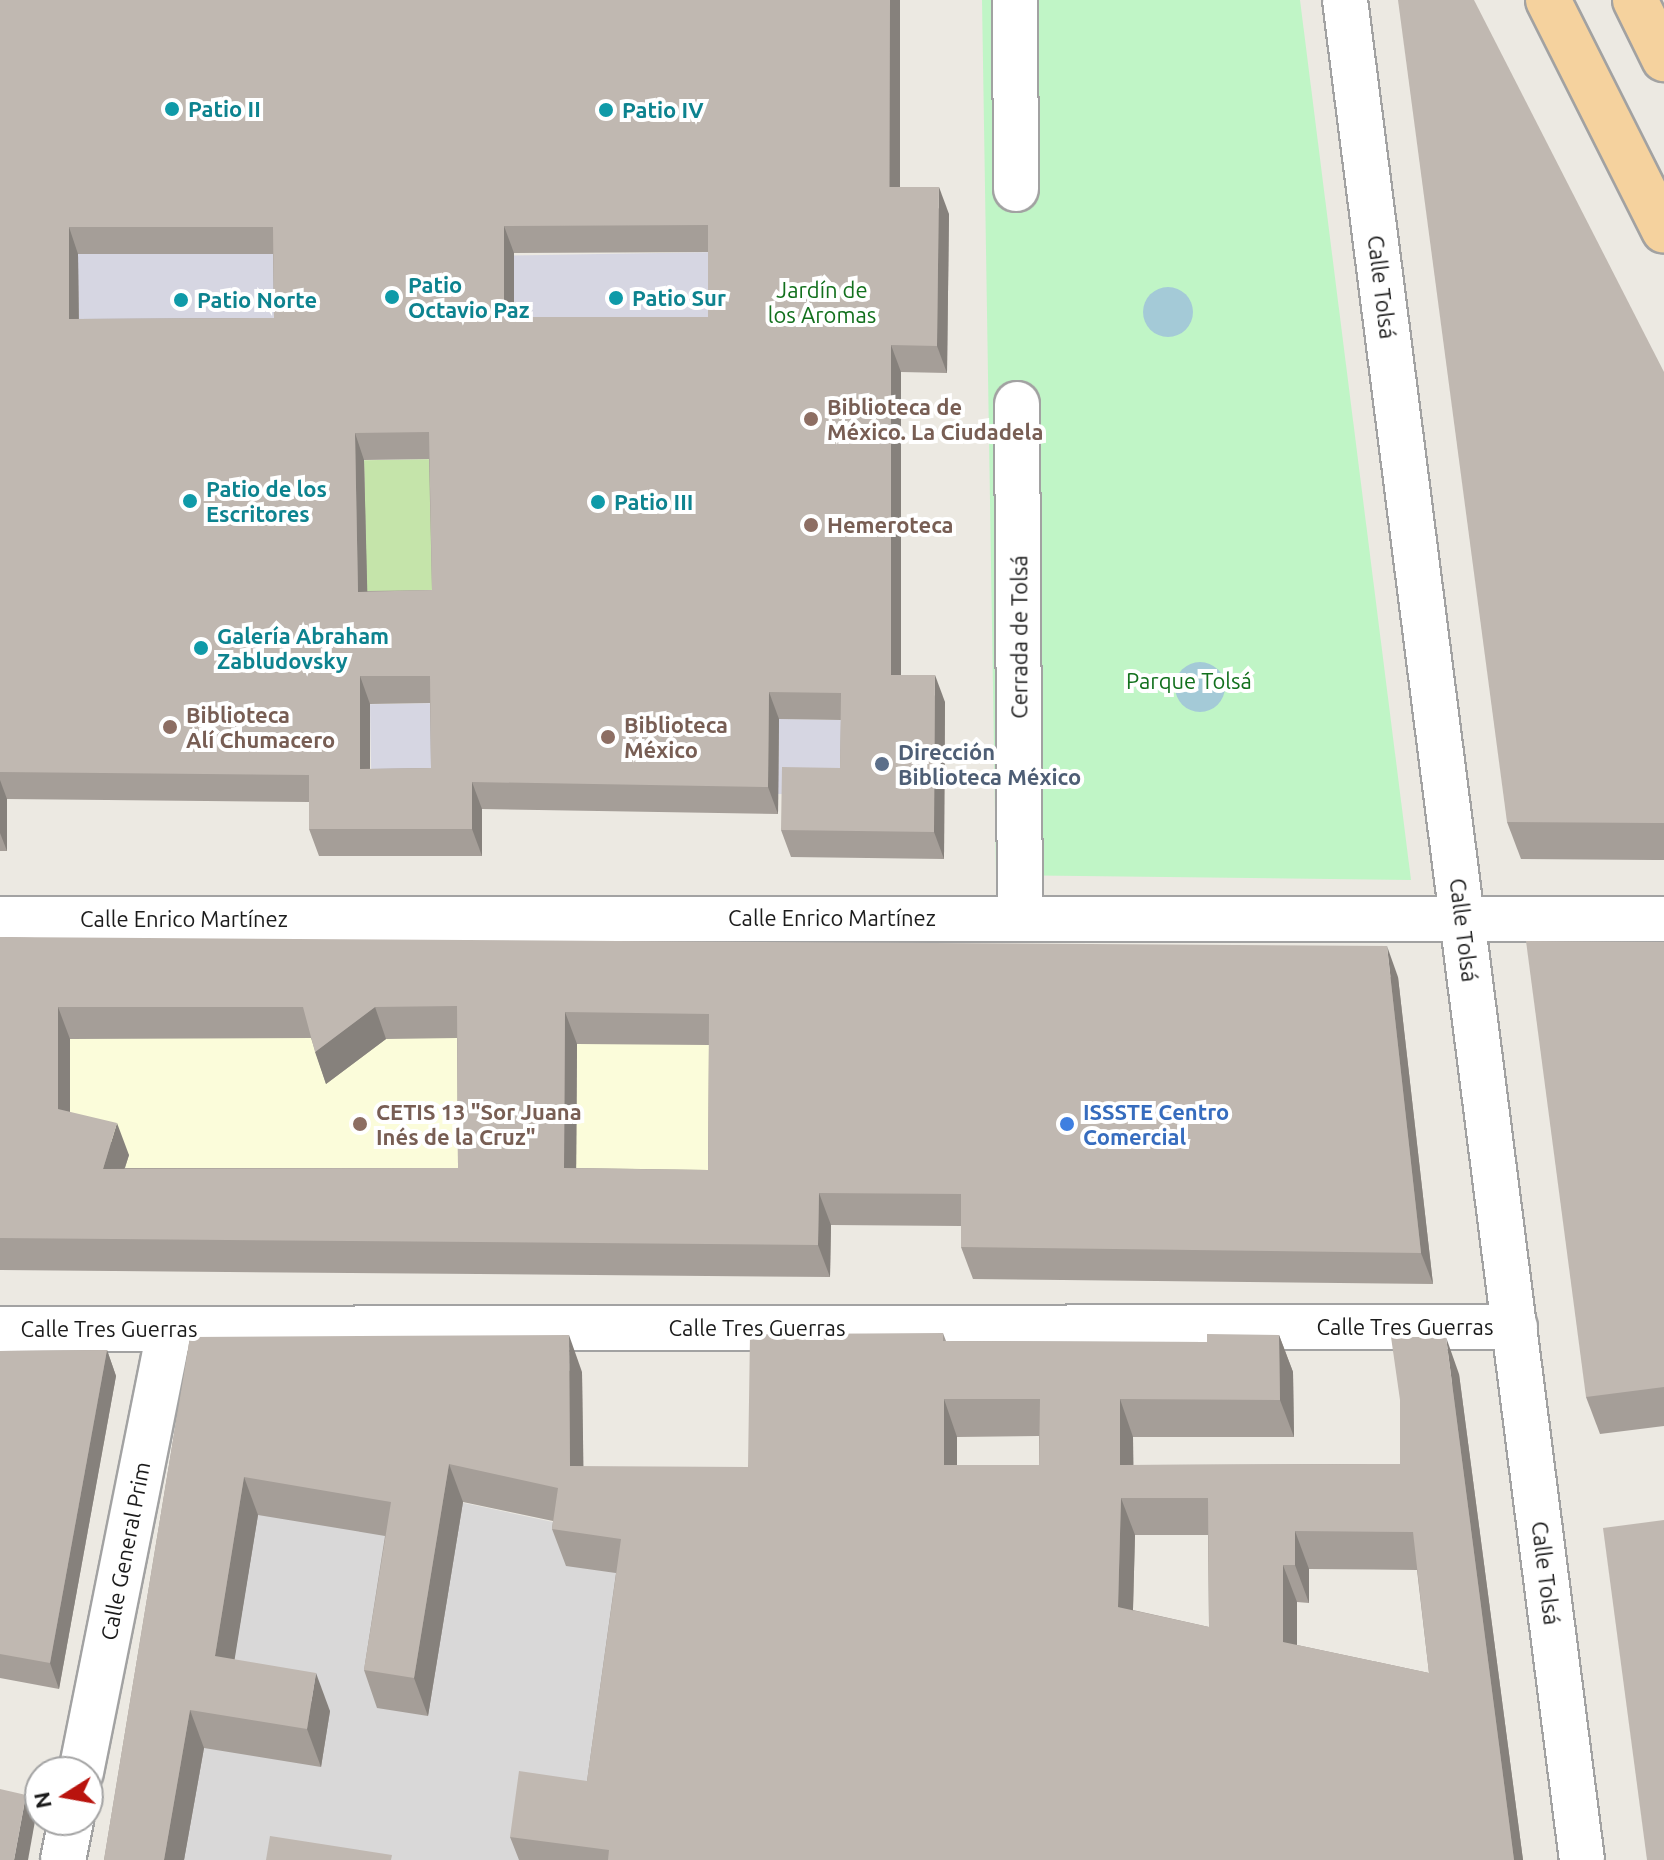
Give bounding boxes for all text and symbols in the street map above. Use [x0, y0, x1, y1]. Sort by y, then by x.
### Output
place label: Patio II [188, 96, 261, 122]
place label: Patio IV [622, 97, 704, 123]
marker: Patio II [163, 100, 181, 118]
marker: Patio IV [597, 101, 615, 119]
street label: Calle Tolsá [1363, 234, 1401, 340]
place label: Patio Octavio Paz [408, 271, 530, 322]
park label: Jardín de los Aromas [768, 276, 876, 328]
place label: Patio Sur [632, 285, 726, 311]
place label: Patio Norte [197, 287, 317, 313]
marker: Patio Octavio Paz [383, 288, 401, 306]
marker: Patio Sur [607, 289, 625, 307]
marker: Patio Norte [172, 291, 190, 309]
place label: Biblioteca de México. La Ciudadela [827, 393, 1043, 444]
marker: Biblioteca de México. La Ciudadela [802, 410, 820, 428]
place label: Patio de los Escritores [206, 475, 327, 526]
place label: Patio III [614, 489, 693, 515]
marker: Patio de los Escritores [181, 492, 199, 510]
marker: Patio III [589, 493, 607, 511]
place label: Hemeroteca [827, 512, 954, 538]
marker: Hemeroteca [802, 516, 820, 534]
street label: Cerrada de Tolsá [1006, 555, 1032, 719]
place label: Galería Abraham Zabludovsky [217, 622, 389, 674]
marker: Galería Abraham Zabludovsky [192, 639, 210, 657]
park label: Parque Tolsá [1126, 668, 1252, 694]
place label: Biblioteca Alí Chumacero [186, 701, 335, 752]
place label: Biblioteca México [624, 711, 728, 762]
marker: Biblioteca Alí Chumacero [161, 718, 179, 736]
marker: Biblioteca México [599, 728, 617, 746]
place label: Dirección Biblioteca México [898, 738, 1081, 790]
marker: Dirección Biblioteca México [873, 755, 891, 773]
street label: Calle Tolsá [1445, 877, 1483, 983]
street label: Calle Enrico Martínez [728, 905, 936, 931]
street label: Calle Enrico Martínez [80, 906, 288, 932]
place label: CETIS 13 "Sor Juana Inés de la Cruz" [376, 1098, 582, 1150]
place label: ISSSTE Centro Comercial [1083, 1098, 1229, 1150]
marker: CETIS 13 "Sor Juana Inés de la Cruz" [351, 1115, 369, 1133]
marker: ISSSTE Centro Comercial [1058, 1115, 1076, 1133]
street label: Calle Tres Guerras [1317, 1314, 1493, 1340]
street label: Calle Tres Guerras [669, 1315, 845, 1341]
street label: Calle Tres Guerras [21, 1316, 197, 1342]
street label: Calle General Prim [95, 1460, 155, 1642]
street label: Calle Tolsá [1527, 1520, 1565, 1626]
north arrow [24, 1756, 104, 1836]
text: N [28, 1790, 56, 1811]

